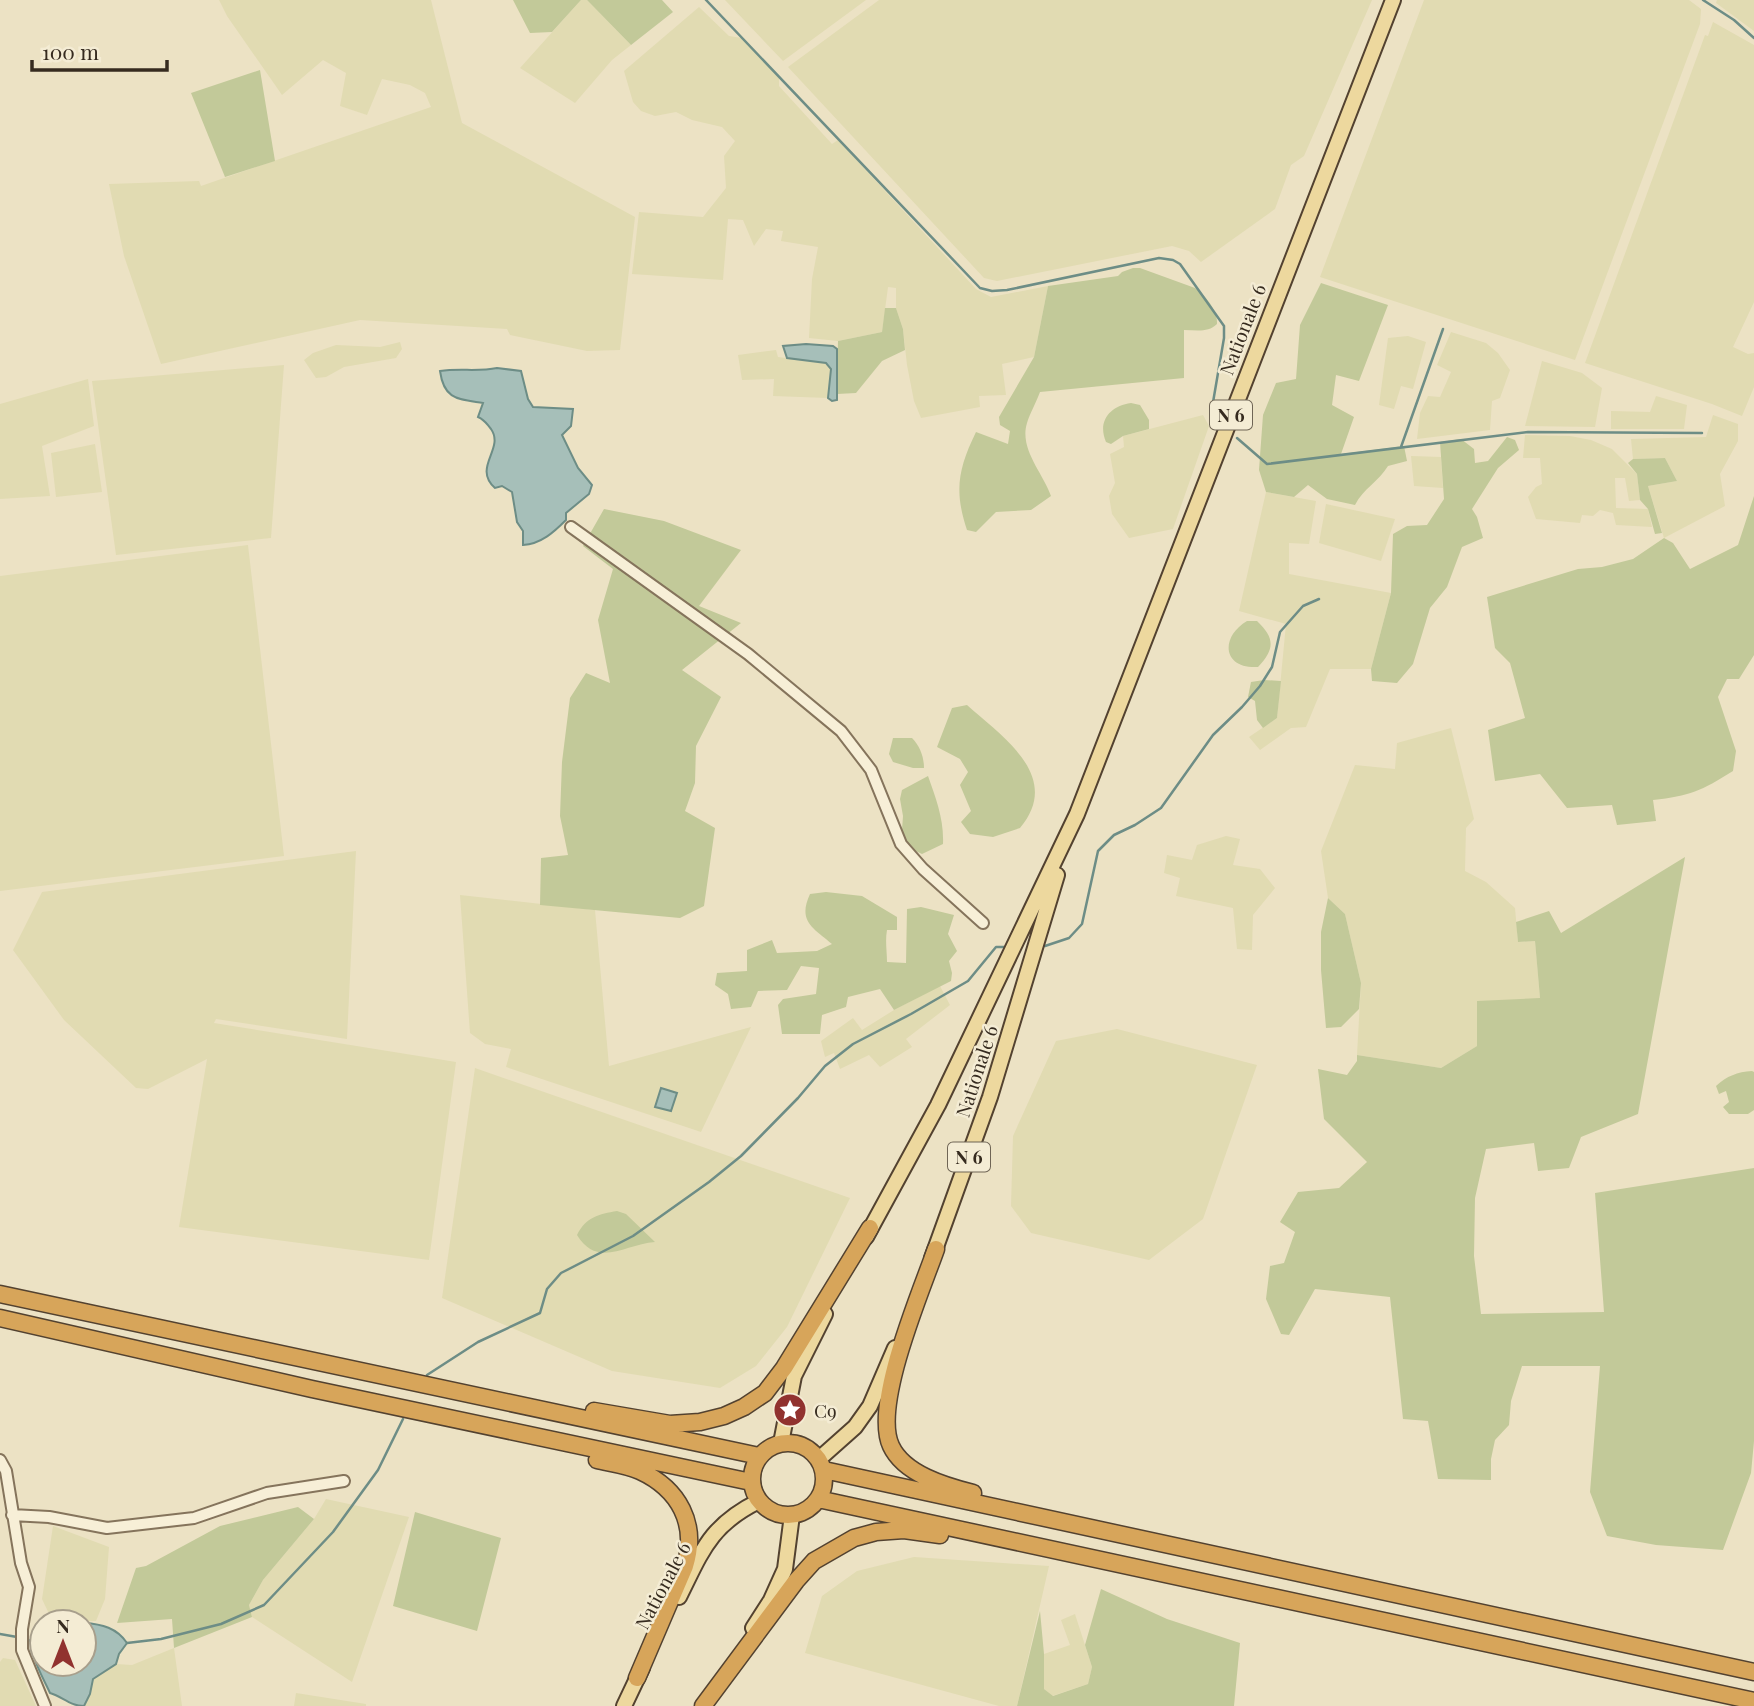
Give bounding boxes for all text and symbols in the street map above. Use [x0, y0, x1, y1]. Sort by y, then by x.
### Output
scale bar [32, 28, 166, 72]
text: 100 m [42, 37, 99, 65]
street label: Nationale 6 [1213, 280, 1271, 378]
road number: N 6 [1210, 400, 1252, 430]
street label: Nationale 6 [949, 1021, 1003, 1120]
road number: N 6 [948, 1142, 990, 1172]
place icon: C9 [771, 1391, 809, 1429]
place label: C9 [814, 1397, 837, 1423]
street label: Nationale 6 [628, 1537, 696, 1633]
north arrow [28, 1608, 98, 1678]
text: N [56, 1612, 70, 1638]

